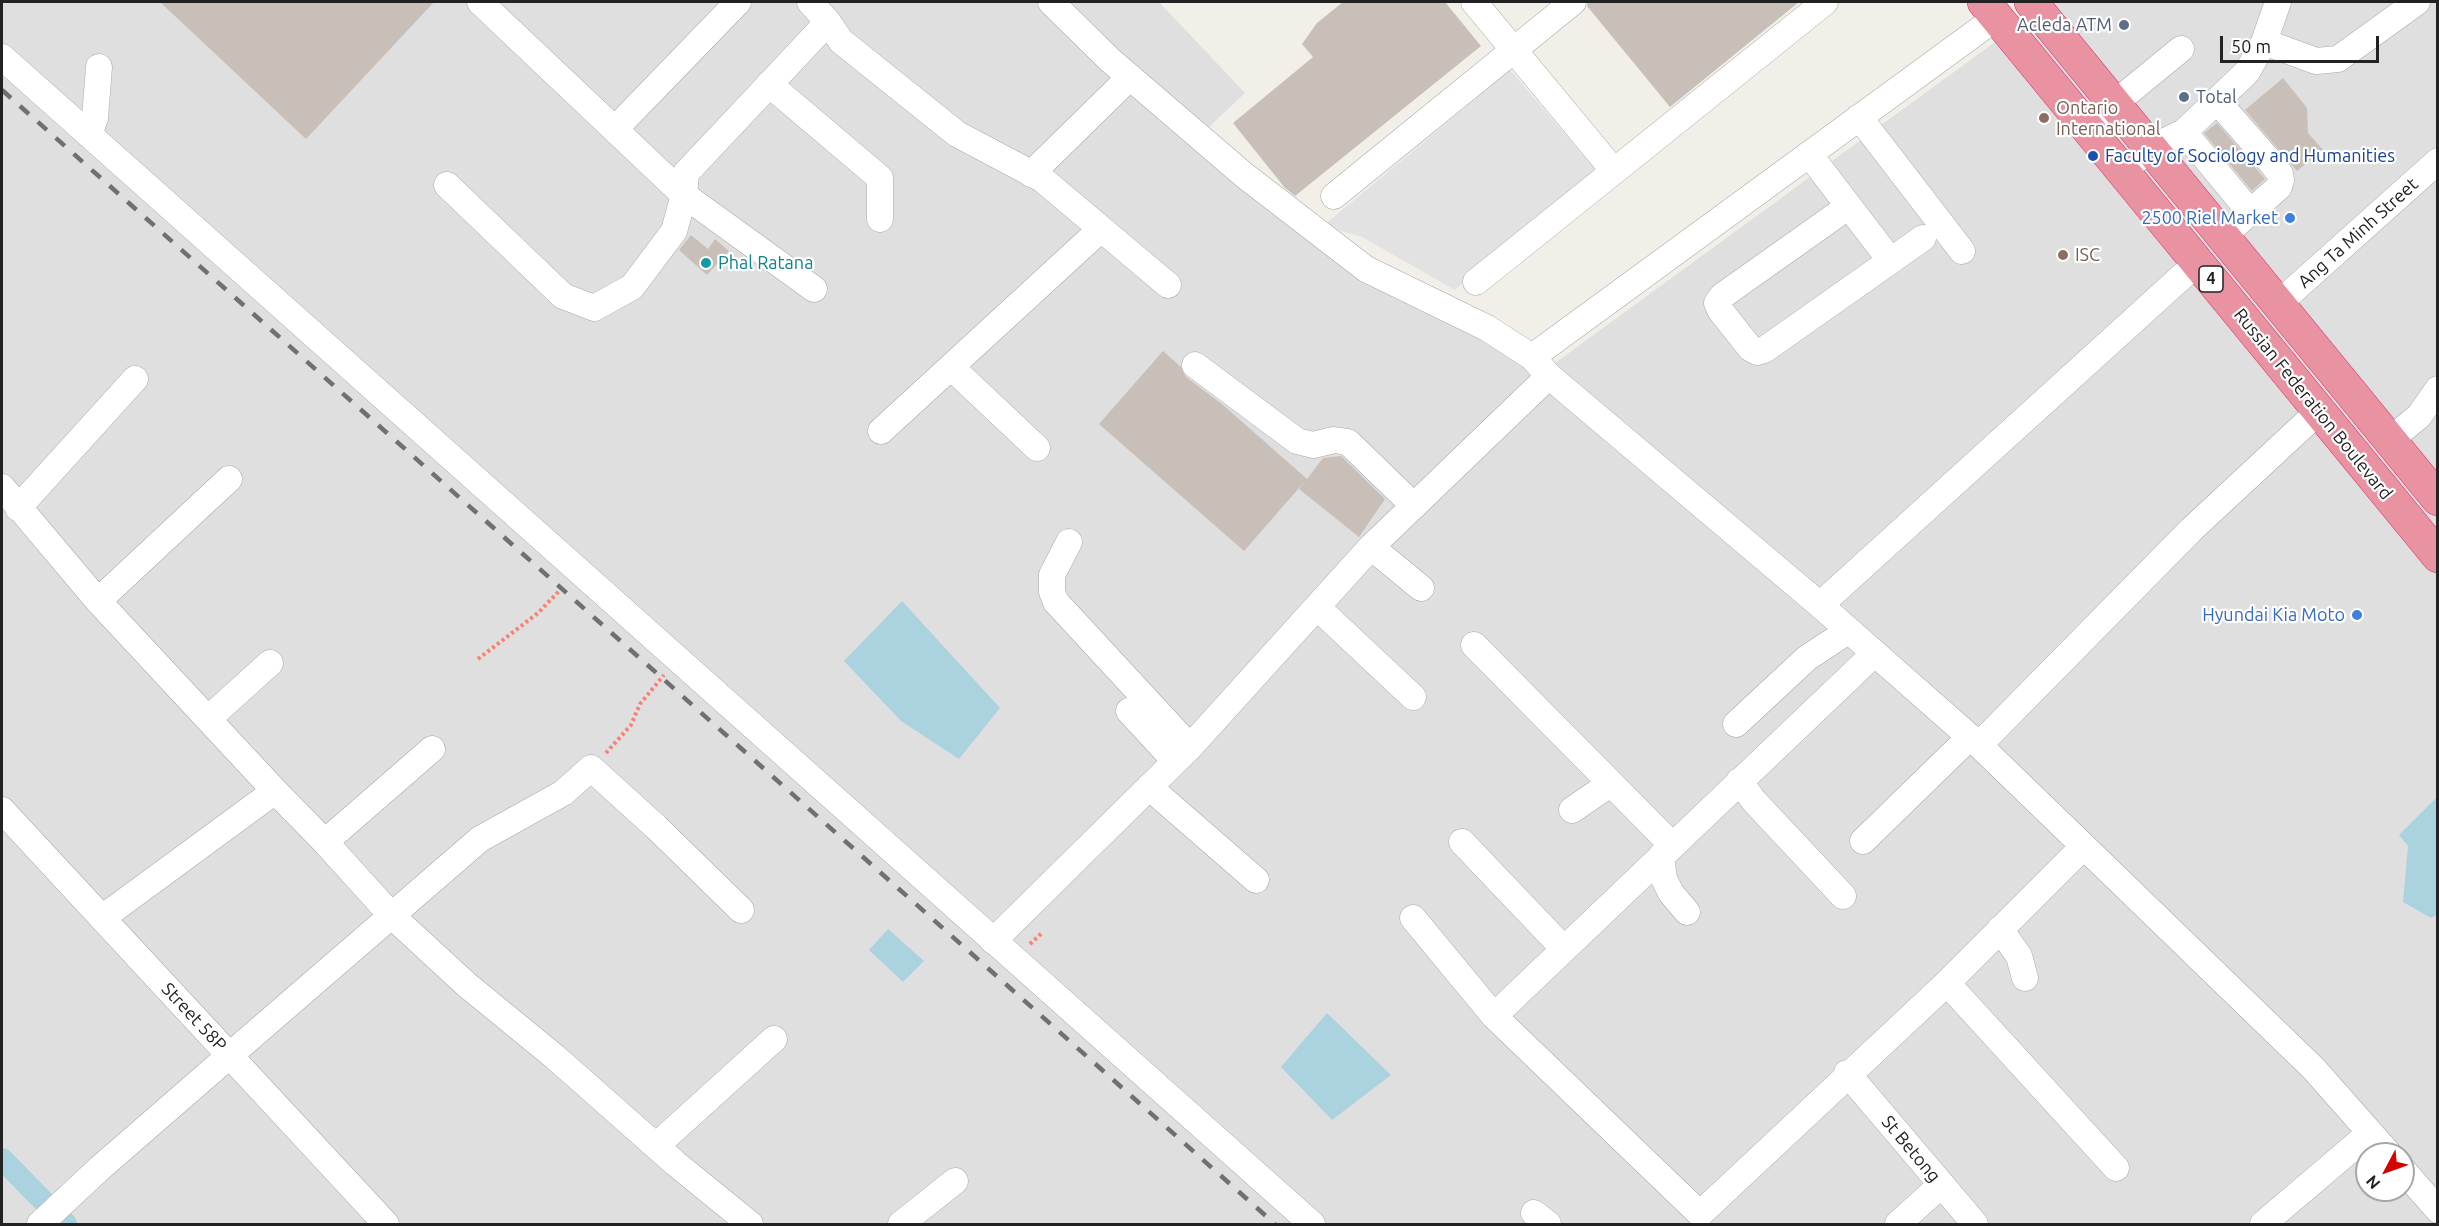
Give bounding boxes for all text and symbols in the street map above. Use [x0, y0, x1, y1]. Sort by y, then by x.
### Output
place label: Acleda ATM [2017, 14, 2112, 36]
marker: Acleda ATM [2117, 18, 2131, 32]
scale bar [2223, 24, 2382, 62]
text: 50 m [2231, 36, 2271, 56]
place label: Total [2196, 86, 2237, 108]
marker: Total [2177, 90, 2191, 104]
place label: Ontario International [2056, 97, 2160, 140]
marker: Ontario International [2037, 111, 2051, 125]
place label: Faculty of Sociology and Humanities [2105, 145, 2395, 167]
marker: Faculty of Sociology and Humanities [2086, 149, 2100, 163]
street label: Ang Ta Minh Street [2294, 173, 2422, 293]
place label: 2500 Riel Market [2141, 207, 2278, 229]
marker: 2500 Riel Market [2283, 211, 2297, 225]
place label: ISC [2075, 244, 2100, 266]
marker: ISC [2056, 248, 2070, 262]
place label: Phal Ratana [718, 252, 813, 274]
marker: Phal Ratana [699, 256, 713, 270]
road number: 4 [2199, 266, 2223, 292]
street label: Russian Federation Boulevard [2229, 304, 2397, 504]
place label: Hyundai Kia Moto [2202, 604, 2345, 626]
marker: Hyundai Kia Moto [2350, 608, 2364, 622]
street label: Street 58P [157, 978, 231, 1056]
street label: St Betong [1877, 1111, 1945, 1187]
north arrow [2355, 1142, 2415, 1202]
text: N [2362, 1172, 2384, 1193]

